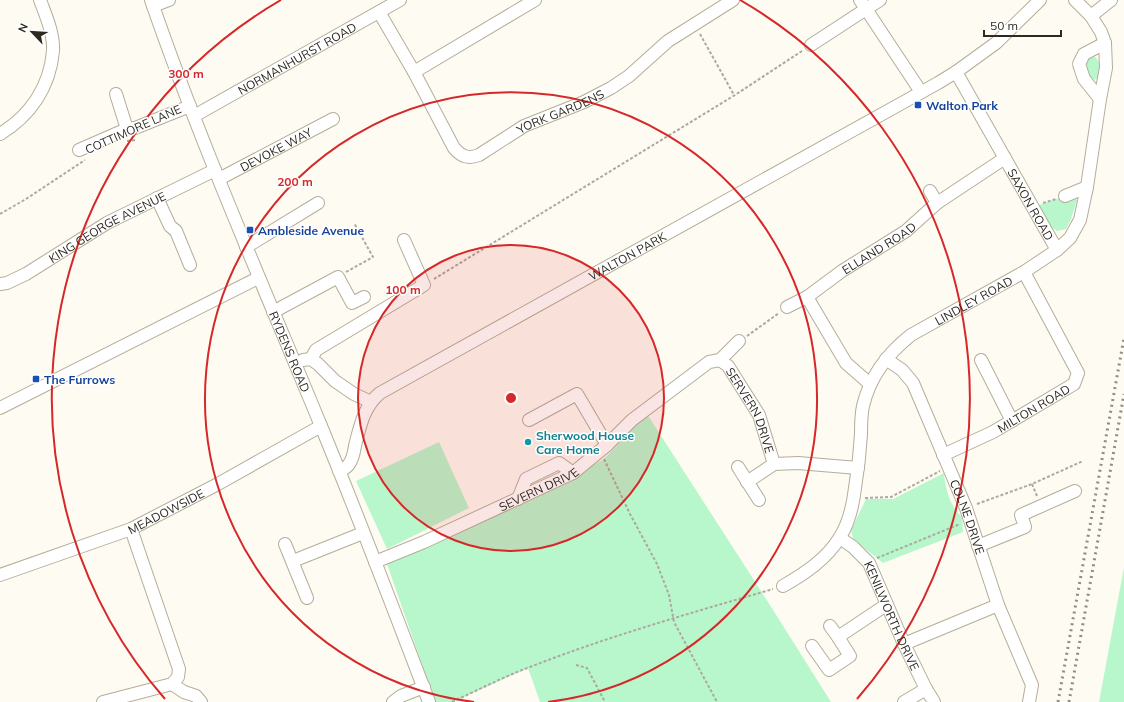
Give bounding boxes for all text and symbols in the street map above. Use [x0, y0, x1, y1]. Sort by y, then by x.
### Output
north arrow [12, 12, 52, 52]
scale bar [984, 12, 1061, 38]
text: 50 m [990, 18, 1018, 33]
street label: NORMANHURST ROAD [235, 19, 359, 97]
text: N [15, 21, 31, 34]
text: 300 m [168, 66, 204, 81]
street label: YORK GARDENS [513, 86, 606, 137]
place label: Walton Park [926, 98, 998, 113]
marker: Walton Park [913, 100, 923, 110]
street label: COTTIMORE LANE [83, 101, 183, 157]
street label: DEVOKE WAY [237, 124, 315, 174]
street label: SAXON ROAD [1005, 166, 1057, 243]
text: 200 m [277, 174, 313, 189]
street label: KING GEORGE AVENUE [45, 188, 168, 266]
street label: ELLAND ROAD [839, 218, 919, 277]
place label: Ambleside Avenue [258, 223, 364, 238]
marker: Ambleside Avenue [245, 225, 255, 235]
street label: WALTON PARK [586, 228, 669, 283]
street label: LINDLEY ROAD [932, 273, 1015, 328]
text: 100 m [385, 282, 421, 297]
street label: RYDENS ROAD [266, 309, 314, 394]
street label: SERVERN DRIVE [723, 364, 778, 455]
place label: The Furrows [44, 372, 115, 387]
marker: The Furrows [31, 374, 41, 384]
street label: MILTON ROAD [994, 381, 1072, 435]
centre of rings [504, 391, 518, 405]
place label: Sherwood House Care Home [536, 428, 635, 457]
marker: Sherwood House Care Home [523, 437, 533, 447]
street label: SEVERN DRIVE [496, 464, 582, 514]
street label: COLNE DRIVE [947, 477, 988, 556]
street label: MEADOWSIDE [125, 485, 206, 537]
street label: KENILWORTH DRIVE [862, 559, 923, 673]

